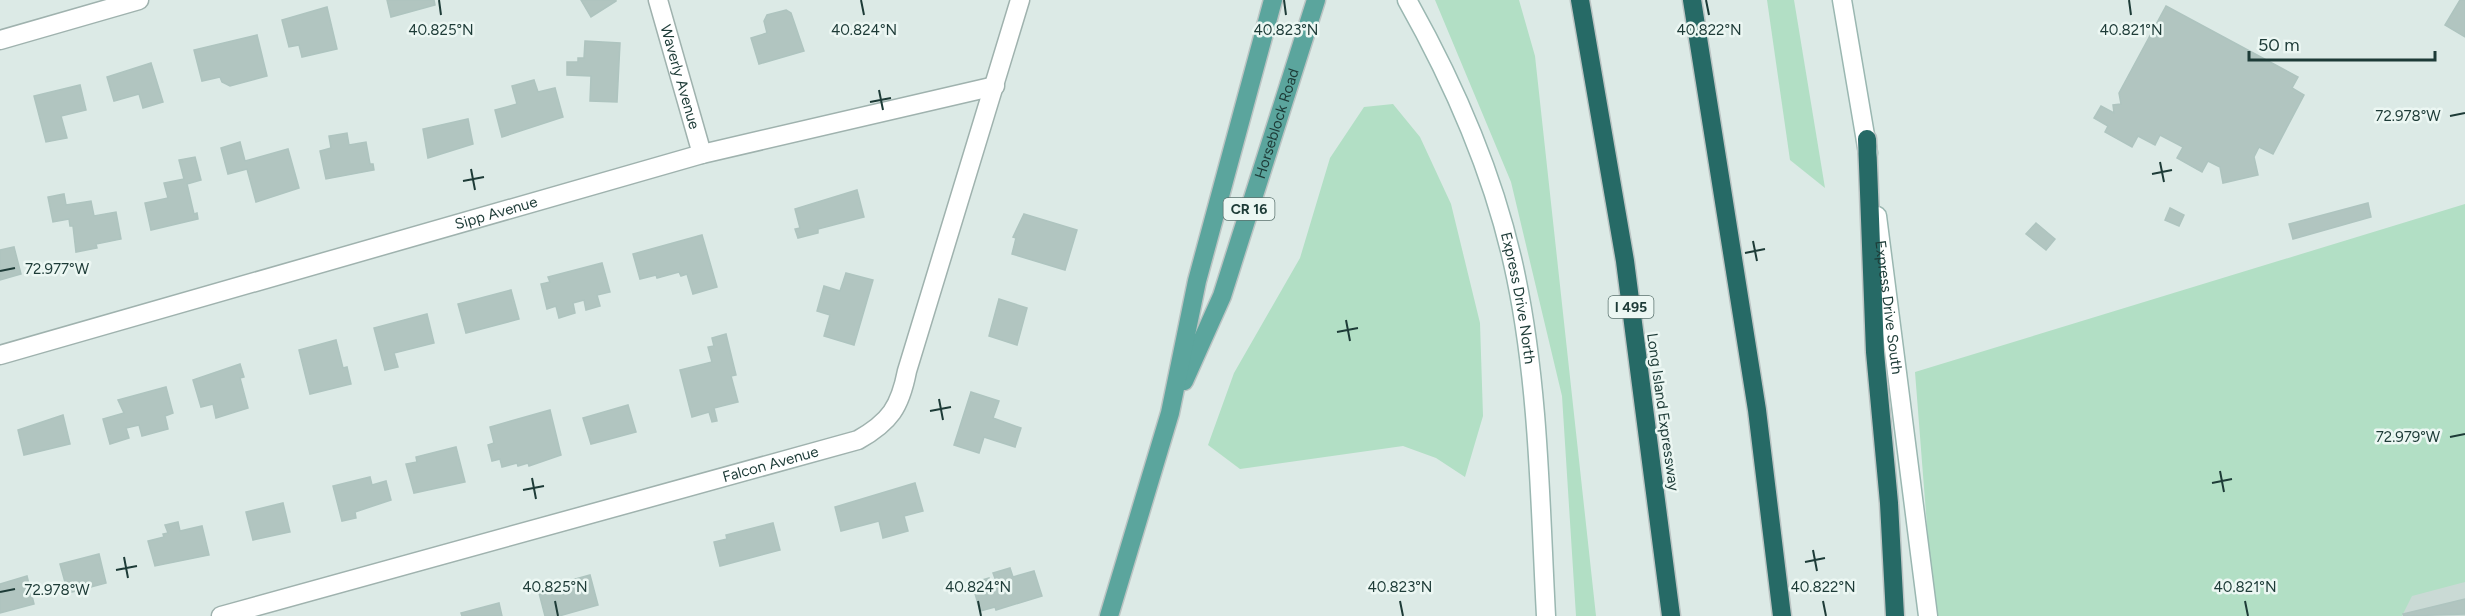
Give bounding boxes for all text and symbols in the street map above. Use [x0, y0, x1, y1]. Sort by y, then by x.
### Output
text: 40.825°N [408, 21, 474, 39]
text: 40.824°N [831, 21, 897, 39]
text: 40.823°N [1254, 21, 1318, 39]
text: 40.822°N [1676, 21, 1742, 39]
text: 40.821°N [2100, 21, 2163, 39]
street label: Waverly Avenue [656, 23, 703, 131]
scale bar [2249, 24, 2435, 62]
text: 50 m [2258, 34, 2300, 56]
street label: Horseblock Road [1251, 66, 1303, 181]
text: 72.978°W [2375, 107, 2441, 125]
street label: Sipp Avenue [453, 193, 539, 233]
road number: CR 16 [1224, 198, 1274, 220]
street label: Express Drive North [1497, 230, 1539, 365]
street label: Express Drive South [1871, 239, 1906, 375]
text: 72.977°W [25, 260, 90, 278]
road number: I 495 [1608, 296, 1654, 318]
street label: Long Island Expressway [1643, 332, 1683, 492]
text: 72.979°W [2376, 428, 2441, 446]
street label: Falcon Avenue [720, 442, 820, 486]
text: 40.825°N [522, 578, 588, 596]
text: 40.824°N [945, 578, 1011, 596]
text: 40.823°N [1368, 578, 1432, 596]
text: 40.822°N [1790, 578, 1856, 596]
text: 40.821°N [2214, 578, 2277, 596]
text: 72.978°W [24, 581, 90, 599]

